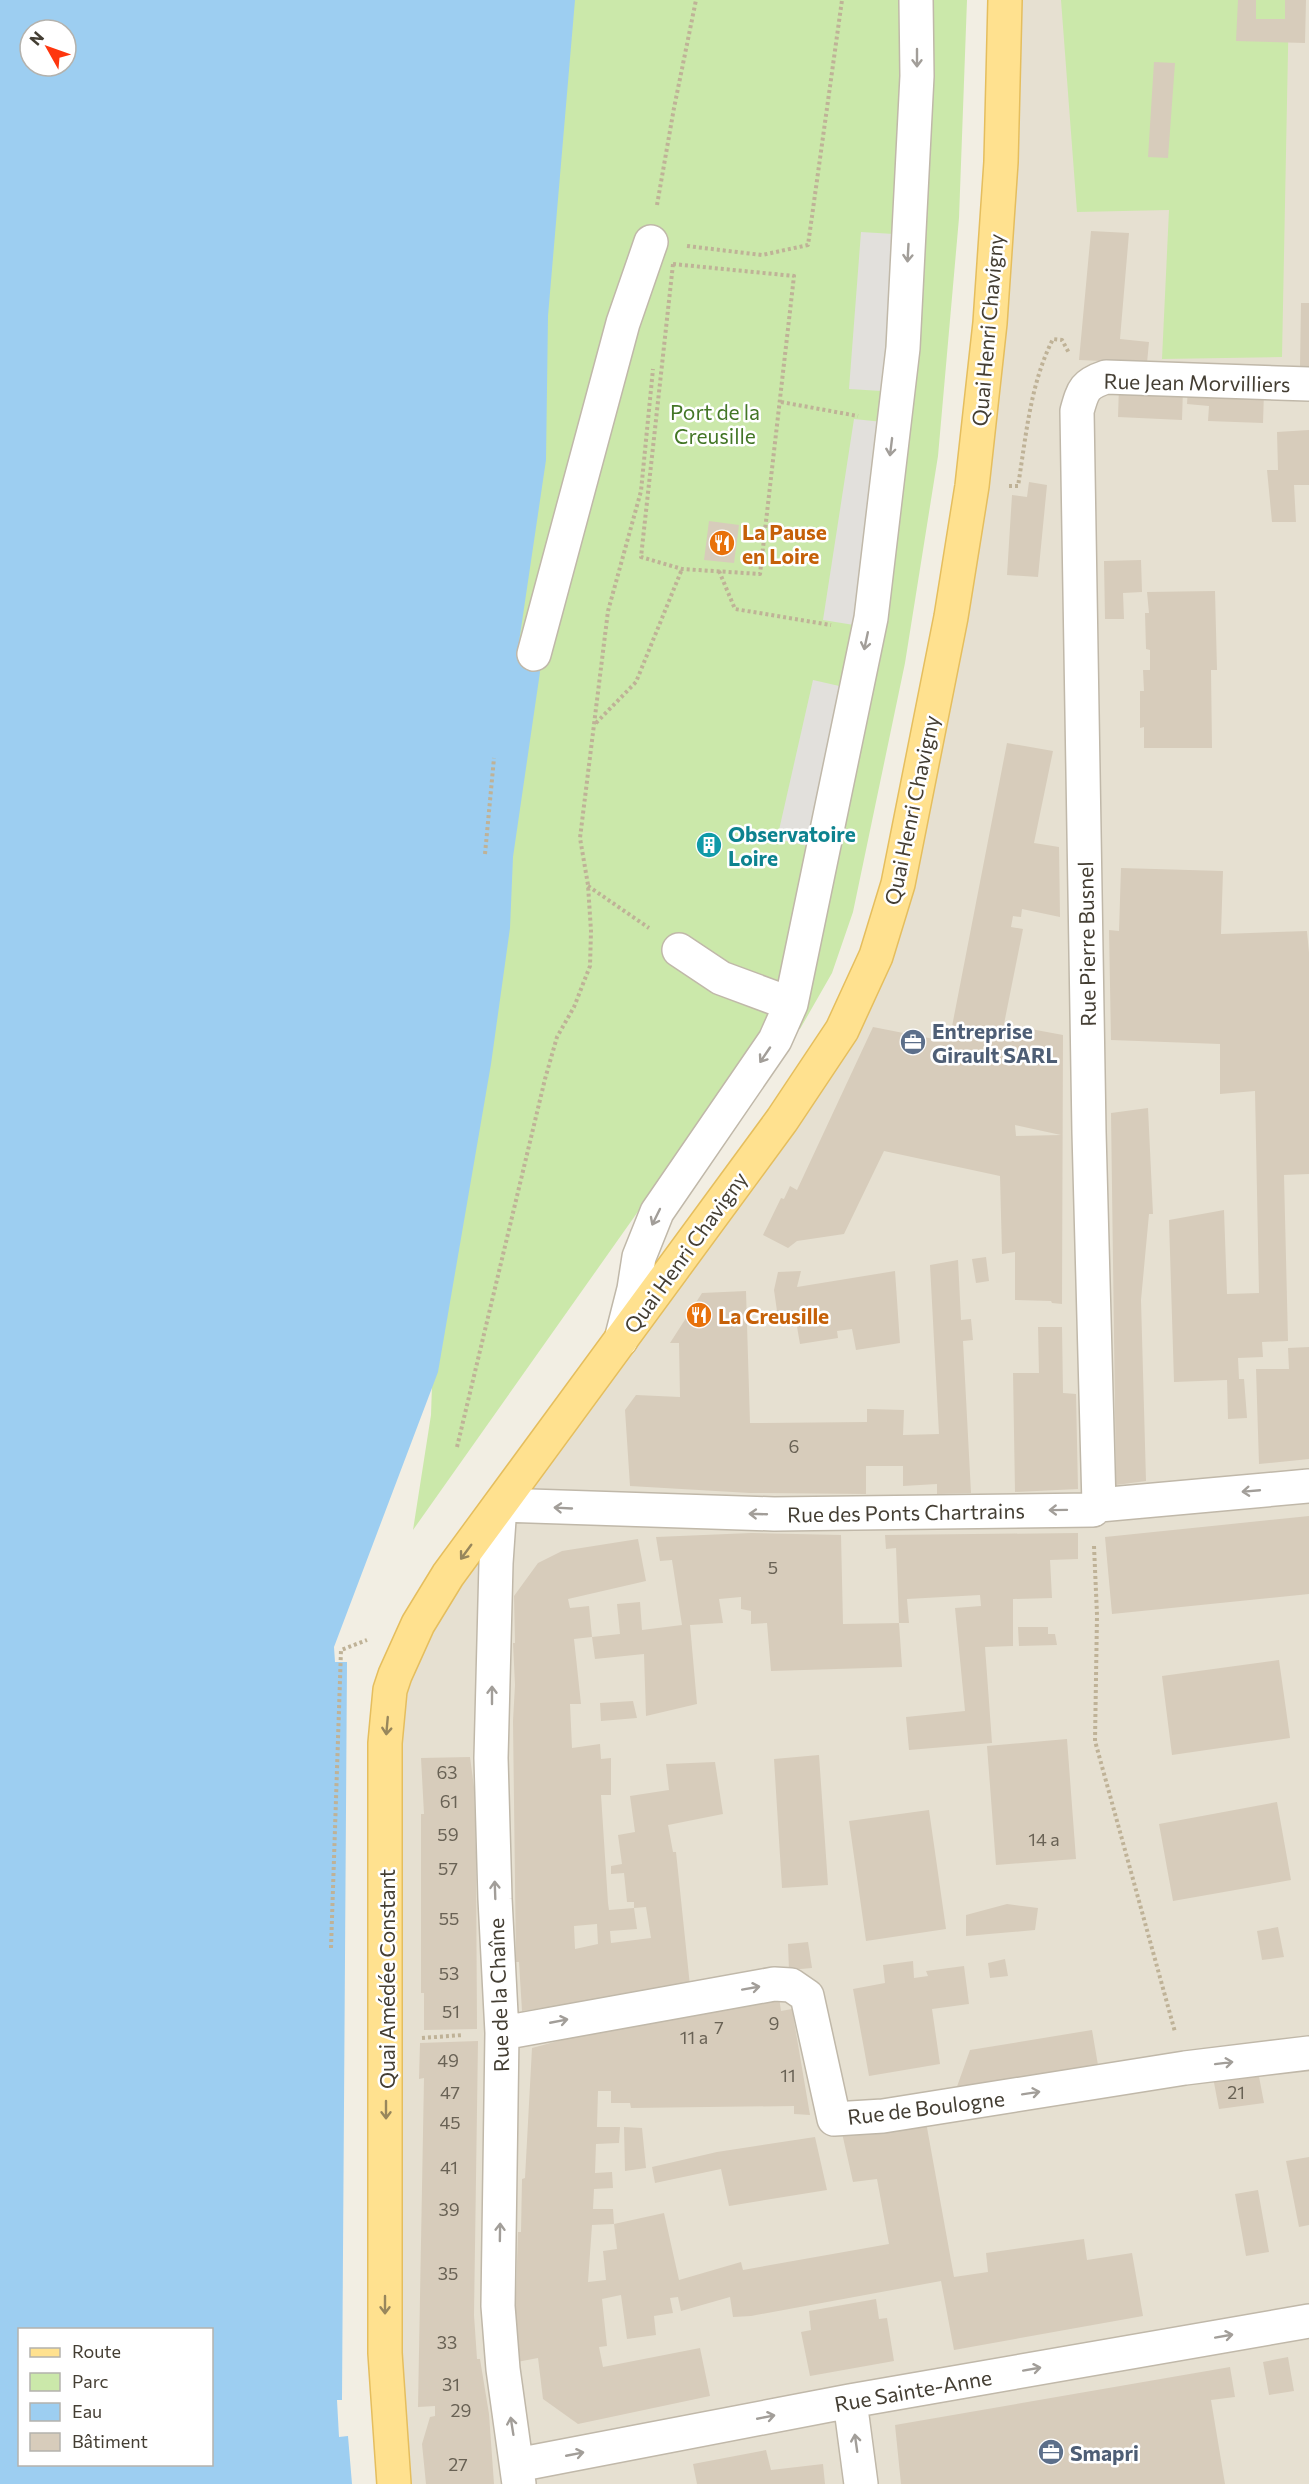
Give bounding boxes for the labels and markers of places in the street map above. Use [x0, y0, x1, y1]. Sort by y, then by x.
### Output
place label: La Pause en Loire [742, 519, 827, 568]
restaurant icon: La Pause en Loire [707, 528, 737, 558]
place label: Observatoire Loire [728, 821, 856, 870]
building icon: Observatoire Loire [694, 830, 724, 860]
place label: Entreprise Girault SARL [932, 1018, 1058, 1067]
office icon: Entreprise Girault SARL [898, 1027, 928, 1057]
restaurant icon: La Creusille [684, 1300, 714, 1330]
place label: La Creusille [718, 1303, 829, 1328]
office icon: Smapri [1036, 2437, 1066, 2467]
place label: Smapri [1070, 2440, 1139, 2465]

